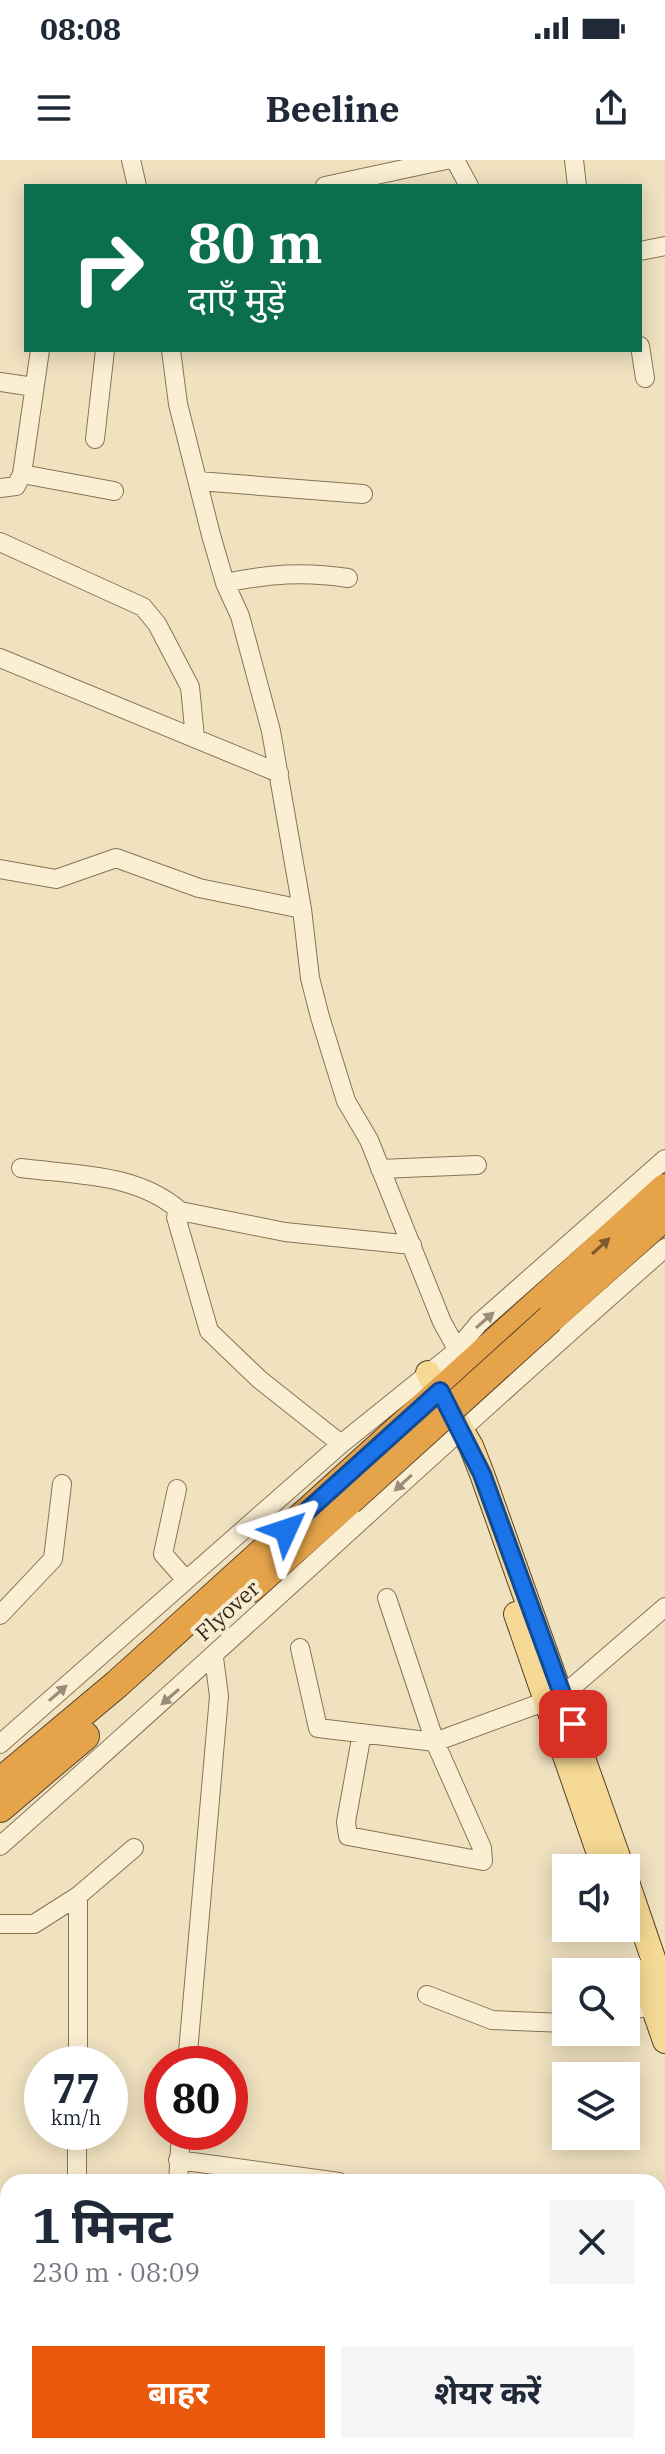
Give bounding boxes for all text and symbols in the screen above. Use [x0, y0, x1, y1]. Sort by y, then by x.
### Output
text: 08:08 [40, 9, 121, 48]
text: Beeline [265, 85, 400, 132]
icon: menu [32, 86, 76, 130]
icon: share [589, 86, 633, 130]
text: 80 m [188, 206, 323, 278]
icon: right [56, 216, 160, 320]
text: दाएँ मुड़ें [188, 276, 286, 323]
one-way arrow [592, 1237, 611, 1255]
one-way arrow [475, 1311, 494, 1329]
one-way arrow [394, 1474, 413, 1492]
position arrow [244, 1488, 328, 1572]
street label: Flyover [189, 1573, 266, 1647]
one-way arrow [48, 1685, 68, 1702]
one-way arrow [160, 1687, 179, 1705]
pin [539, 1690, 607, 1758]
icon: arrive [551, 1702, 595, 1746]
map controls [552, 1854, 640, 2150]
button: sound [552, 1854, 640, 1942]
button: search [552, 1958, 640, 2046]
speed limit sign: 80 [144, 2046, 248, 2150]
text: 77 [52, 2062, 100, 2114]
button: layers [552, 2062, 640, 2150]
text: km/h [51, 2104, 101, 2131]
text: 1 मिनट [32, 2194, 173, 2256]
button: close [550, 2200, 634, 2284]
text: 230 m · 08:09 [32, 2255, 200, 2289]
button: बाहर [32, 2346, 325, 2438]
button: शेयर करें [341, 2346, 634, 2438]

